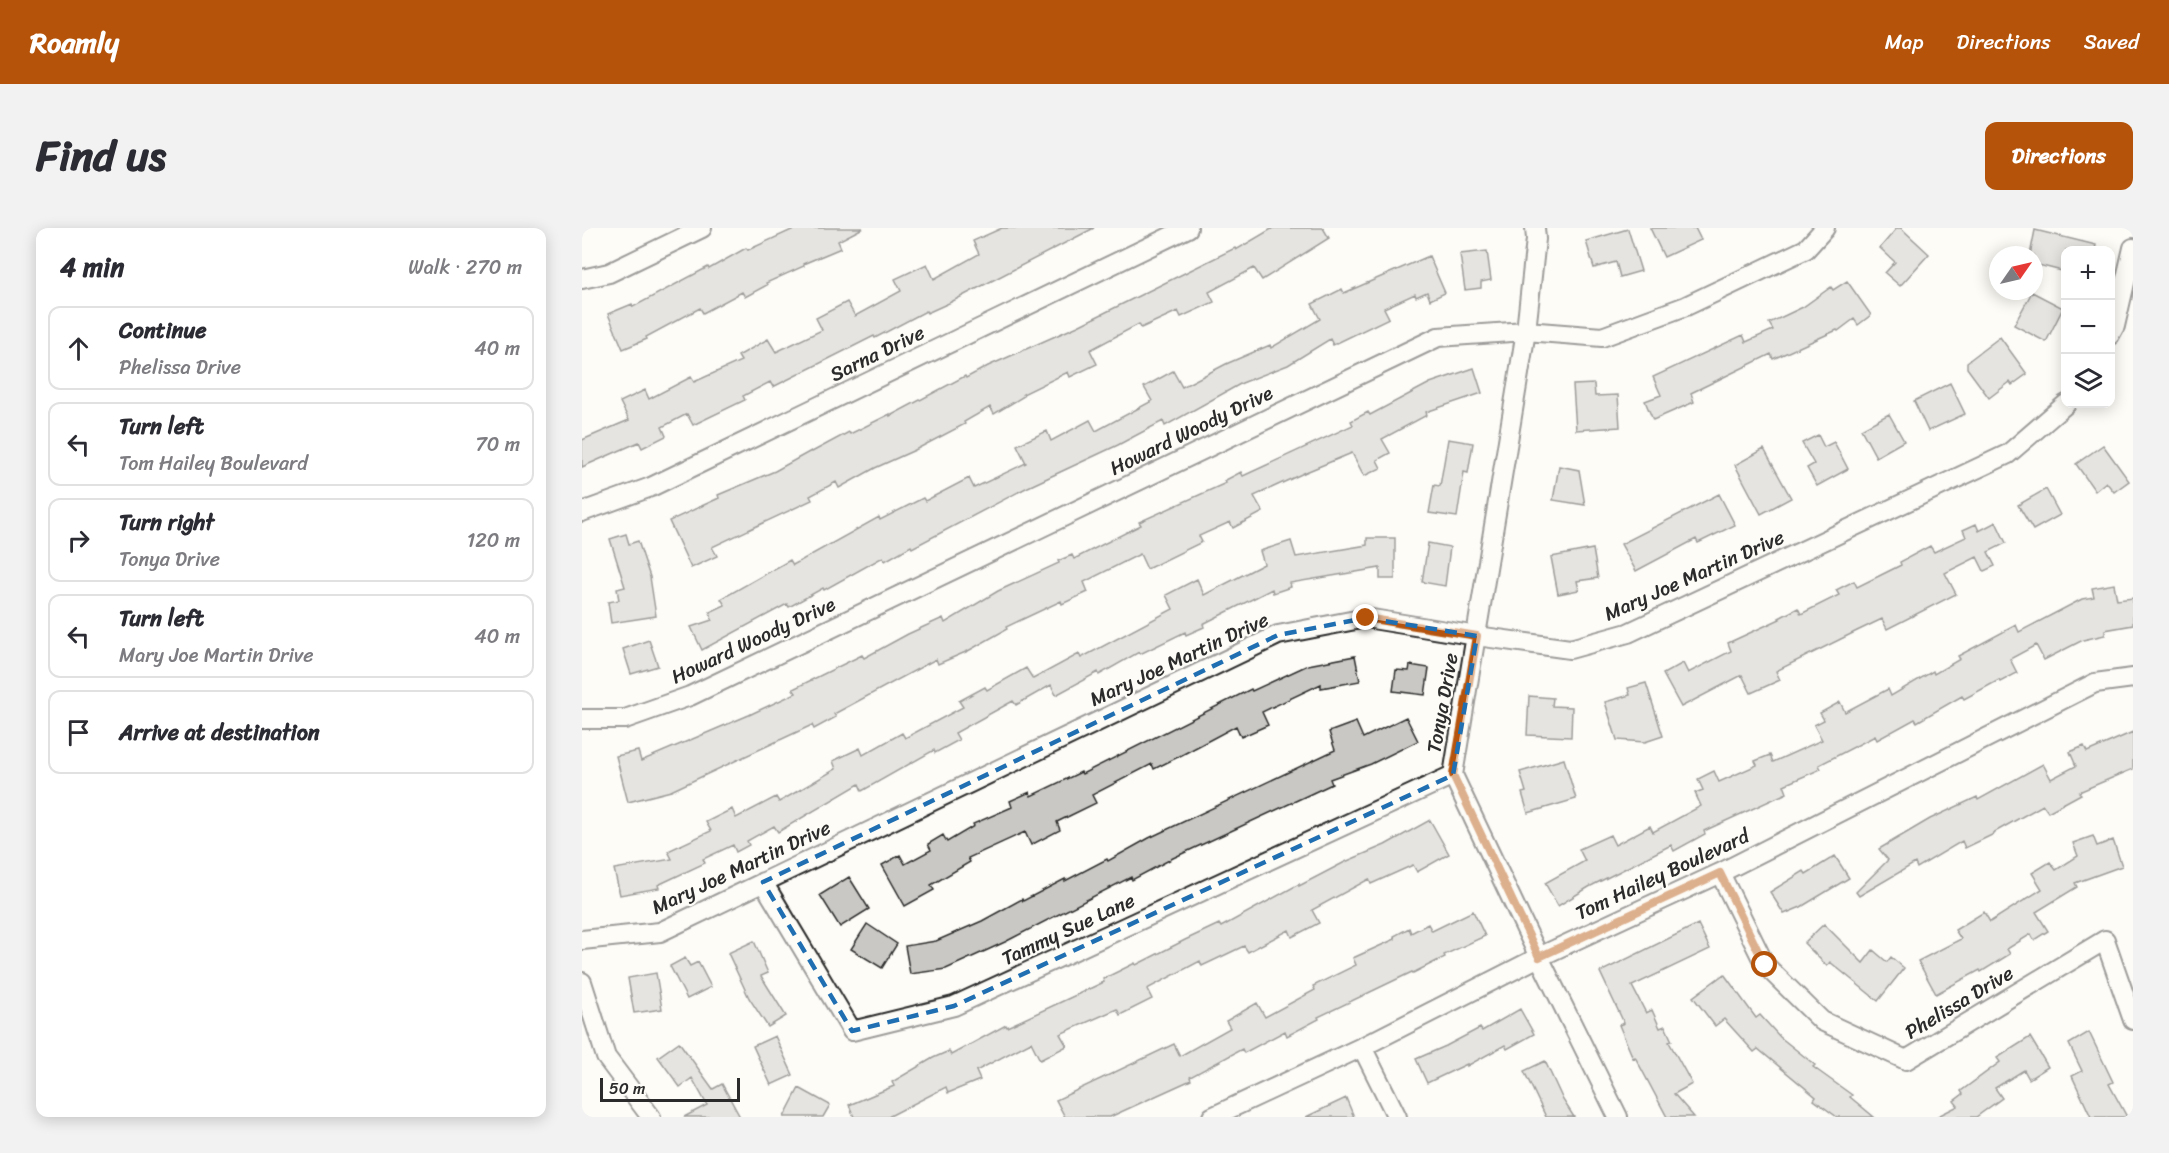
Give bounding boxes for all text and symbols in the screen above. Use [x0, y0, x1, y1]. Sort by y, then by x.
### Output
text: Roamly [30, 18, 119, 67]
text: Map [1885, 23, 1923, 61]
text: Directions [1956, 23, 2051, 61]
text: Saved [2084, 23, 2139, 61]
text: Find us [36, 119, 166, 193]
button: Directions [1985, 122, 2133, 190]
text: 4 min [60, 244, 124, 290]
north arrow [1989, 246, 2043, 300]
map controls [2061, 246, 2115, 408]
button: + [2061, 246, 2115, 300]
text: Walk · 270 m [408, 250, 522, 285]
button: − [2061, 300, 2115, 354]
text: Continue [119, 311, 207, 350]
street label: Sarna Drive [824, 315, 931, 392]
text: 40 m [474, 331, 520, 366]
icon: ahead [62, 332, 95, 365]
text: Phelissa Drive [119, 350, 241, 385]
button: layers [2061, 354, 2115, 408]
street label: Howard Woody Drive [1103, 375, 1279, 485]
text: Turn left [119, 407, 204, 446]
text: 70 m [475, 427, 520, 462]
icon: left [62, 428, 95, 461]
text: Tom Hailey Boulevard [119, 446, 308, 481]
text: Turn right [119, 503, 214, 542]
street label: Mary Joe Martin Drive [1598, 520, 1790, 631]
text: 120 m [467, 523, 520, 558]
icon: right [62, 524, 95, 557]
text: Tonya Drive [119, 542, 220, 577]
street label: Howard Woody Drive [665, 587, 842, 694]
text: Turn left [119, 599, 204, 638]
street label: Mary Joe Martin Drive [1084, 602, 1275, 716]
route end [1352, 604, 1378, 630]
text: 40 m [474, 619, 520, 654]
icon: left [62, 620, 95, 653]
text: Mary Joe Martin Drive [119, 638, 314, 673]
street label: Tonya Drive [1416, 650, 1469, 756]
text: Arrive at destination [119, 713, 320, 752]
icon: arrive [62, 716, 95, 749]
street label: Mary Joe Martin Drive [646, 810, 837, 924]
street label: Tom Hailey Boulevard [1569, 818, 1756, 930]
street label: Tammy Sue Lane [996, 883, 1141, 976]
route start [1751, 951, 1777, 977]
street label: Phelissa Drive [1898, 956, 2021, 1049]
text: 50 m [609, 1074, 645, 1103]
scale bar [600, 1075, 740, 1102]

